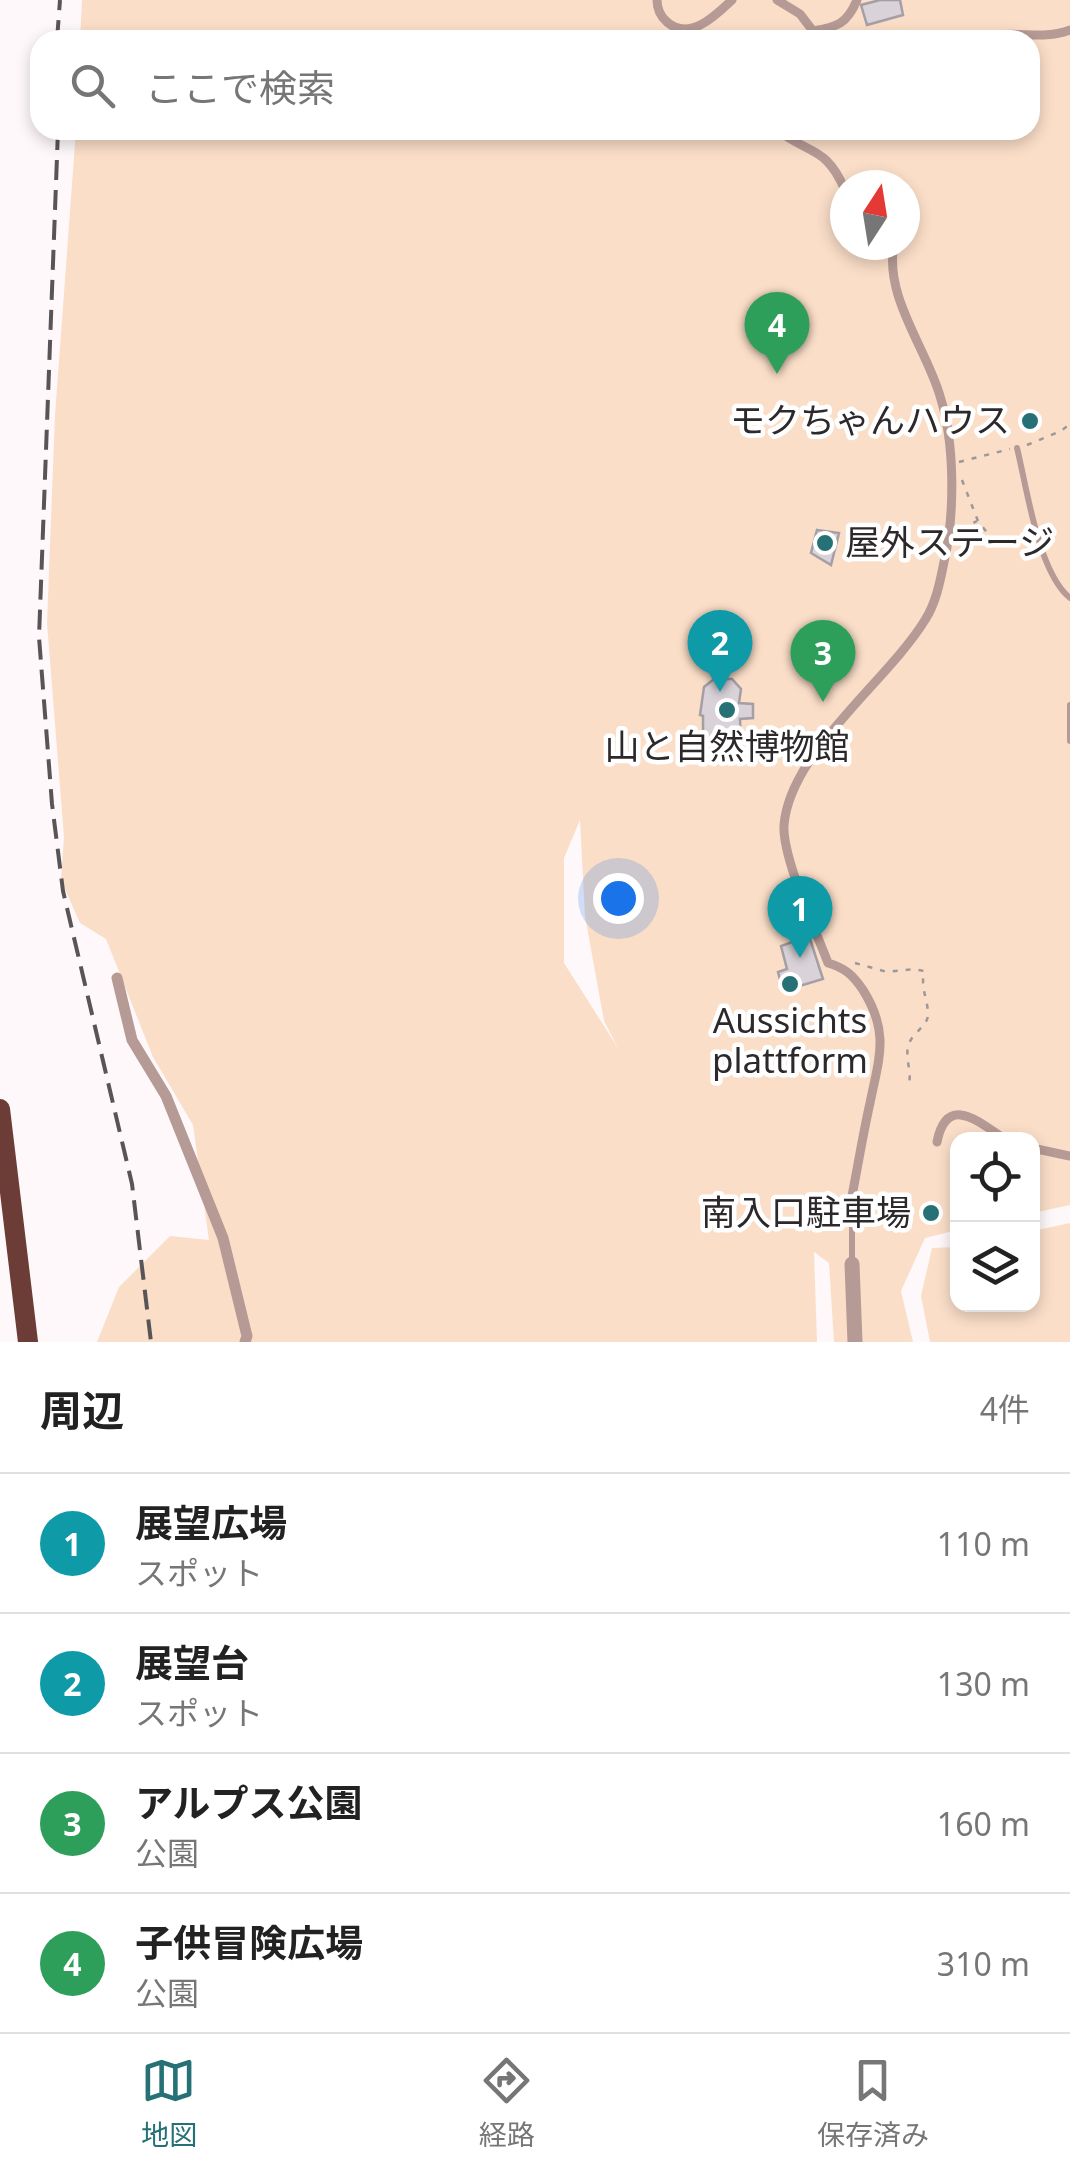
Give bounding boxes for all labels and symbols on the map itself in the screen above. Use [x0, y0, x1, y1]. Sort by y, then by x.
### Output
north arrow [830, 170, 920, 260]
pin: 4 [744, 292, 810, 374]
place label: モクちゃんハウス [730, 396, 1010, 443]
marker: モクちゃんハウス [1019, 410, 1041, 432]
place label: 屋外ステージ [845, 518, 1054, 565]
marker: 屋外ステージ [814, 532, 836, 554]
pin: 2 [688, 610, 752, 692]
pin: 3 [790, 620, 856, 702]
marker: 山と自然博物館 [716, 699, 738, 721]
place label: 山と自然博物館 [604, 722, 850, 769]
your location [593, 873, 644, 924]
pin: 1 [768, 876, 832, 958]
marker: Aussichts plattform [779, 973, 801, 995]
place label: Aussichts plattform [712, 996, 868, 1083]
place label: 南入口駐車場 [701, 1188, 911, 1235]
marker: 南入口駐車場 [920, 1202, 942, 1224]

